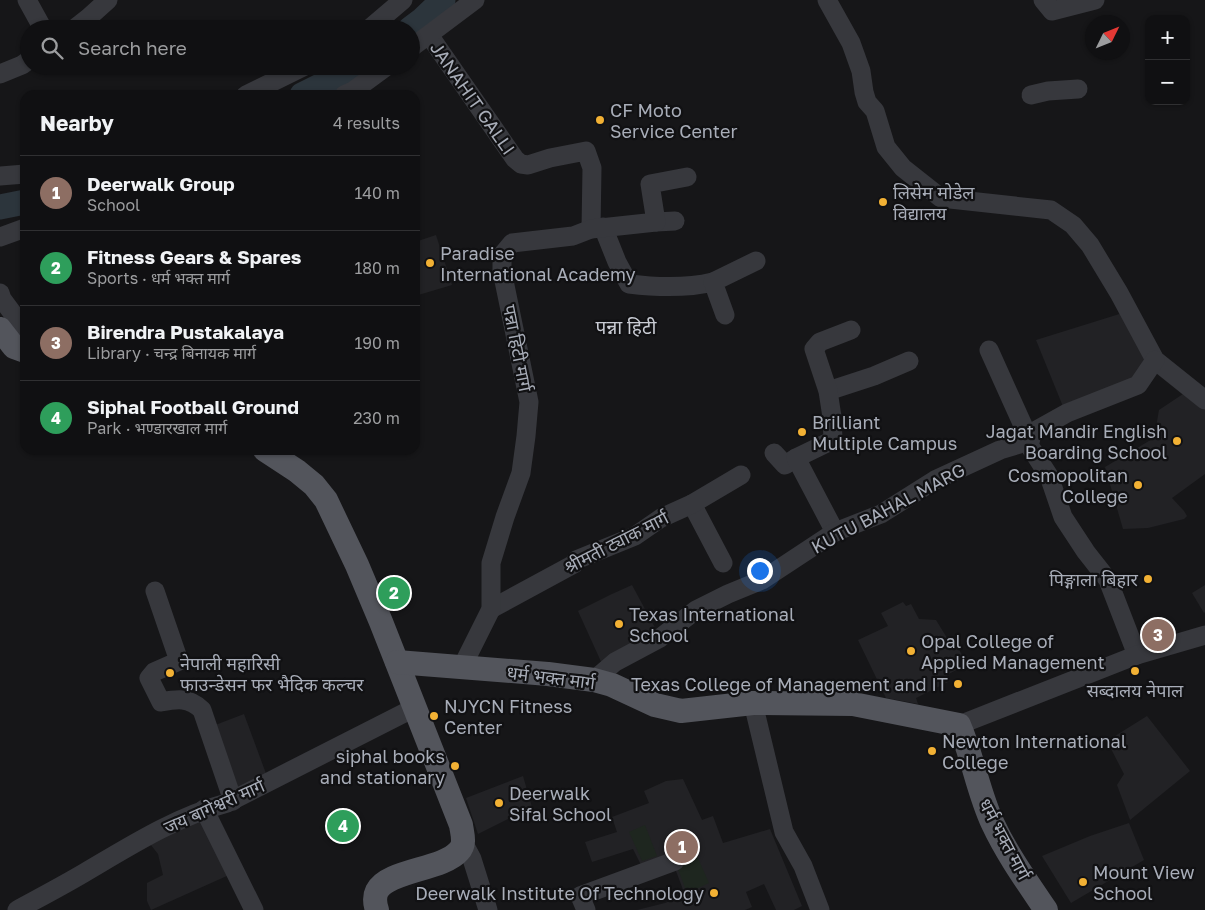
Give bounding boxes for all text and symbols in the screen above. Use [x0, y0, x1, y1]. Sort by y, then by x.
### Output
north arrow [1085, 15, 1130, 60]
map controls [1145, 15, 1190, 105]
button: + [1145, 15, 1190, 60]
search box [20, 20, 420, 75]
icon: search [38, 34, 66, 62]
text: Search here [78, 36, 187, 59]
street label: JANAHIT GALLI [426, 37, 520, 159]
button: − [1145, 60, 1190, 105]
place label: CF Moto Service Center [610, 99, 737, 142]
text: Nearby [40, 110, 114, 136]
text: 4 results [333, 113, 400, 133]
marker: CF Moto Service Center [594, 114, 606, 126]
text: Deerwalk Group [87, 172, 235, 195]
place label: लिसेम मोडेल विद्यालय [893, 181, 975, 224]
text: 1 [52, 183, 60, 203]
text: 140 m [354, 183, 400, 203]
text: School [87, 195, 140, 215]
marker: लिसेम मोडेल विद्यालय [877, 196, 889, 208]
place label: Paradise International Academy [440, 242, 636, 285]
text: Fitness Gears & Spares [87, 245, 302, 268]
marker: Paradise International Academy [424, 257, 436, 269]
text: 2 [51, 258, 61, 278]
text: 180 m [354, 258, 400, 278]
text: Sports · धर्म भक्त मार्ग [87, 268, 230, 288]
street label: पन्ना हिटी मार्ग [499, 303, 537, 394]
district label: पन्ना हिटी [596, 315, 657, 338]
text: Birendra Pustakalaya [87, 320, 284, 343]
text: 3 [51, 333, 61, 353]
text: 190 m [354, 333, 400, 353]
text: Library · चन्द्र बिनायक मार्ग [87, 343, 256, 363]
text: Siphal Football Ground [87, 395, 299, 418]
text: 4 [51, 408, 61, 428]
text: 230 m [353, 408, 400, 428]
place label: Brilliant Multiple Campus [812, 411, 957, 454]
text: Park · भण्डारखाल मार्ग [87, 418, 227, 438]
place label: Jagat Mandir English Boarding School [986, 420, 1167, 463]
marker: Brilliant Multiple Campus [796, 426, 808, 438]
marker: Jagat Mandir English Boarding School [1171, 435, 1183, 447]
street label: KUTU BAHAL MARG [807, 458, 969, 558]
place label: Cosmopolitan College [1008, 464, 1128, 507]
marker: Cosmopolitan College [1132, 479, 1144, 491]
street label: श्रीमती ट्यांक मार्ग [560, 506, 673, 578]
your location [747, 558, 773, 584]
place label: पिङ्गाला बिहार [1049, 568, 1139, 590]
marker: पिङ्गाला बिहार [1142, 573, 1154, 585]
pin: 2 [378, 574, 410, 612]
place label: Texas International School [629, 603, 795, 646]
pin: 3 [1142, 616, 1174, 654]
marker: Texas International School [613, 618, 625, 630]
place label: Opal College of Applied Management [921, 630, 1105, 673]
marker: Opal College of Applied Management [905, 645, 917, 657]
place label: नेपाली महारिसी फाउन्डेसन फर भैदिक कल्चर [180, 652, 364, 695]
street label: धर्म भक्त मार्ग [506, 661, 597, 693]
marker: सब्दालय नेपाल [1129, 665, 1141, 677]
marker: नेपाली महारिसी फाउन्डेसन फर भैदिक कल्चर [164, 667, 176, 679]
place label: Texas College of Management and IT [631, 673, 948, 695]
marker: Texas College of Management and IT [952, 678, 964, 690]
place label: सब्दालय नेपाल [1087, 679, 1184, 701]
place label: NJYCN Fitness Center [444, 695, 572, 738]
marker: NJYCN Fitness Center [428, 710, 440, 722]
place label: Newton International College [942, 730, 1127, 773]
place label: siphal books and stationary [320, 745, 445, 788]
marker: Newton International College [926, 745, 938, 757]
marker: siphal books and stationary [449, 760, 461, 772]
street label: जय बागेश्वरी मार्ग [160, 774, 269, 838]
place label: Deerwalk Sifal School [509, 782, 612, 825]
street label: धर्म भक्त मार्ग [974, 795, 1036, 884]
marker: Deerwalk Sifal School [493, 797, 505, 809]
pin: 4 [327, 807, 359, 845]
pin: 1 [666, 828, 698, 866]
place label: Mount View School [1093, 861, 1195, 904]
marker: Mount View School [1077, 876, 1089, 888]
place label: Deerwalk Institute Of Technology [415, 882, 704, 904]
marker: Deerwalk Institute Of Technology [708, 887, 720, 899]

